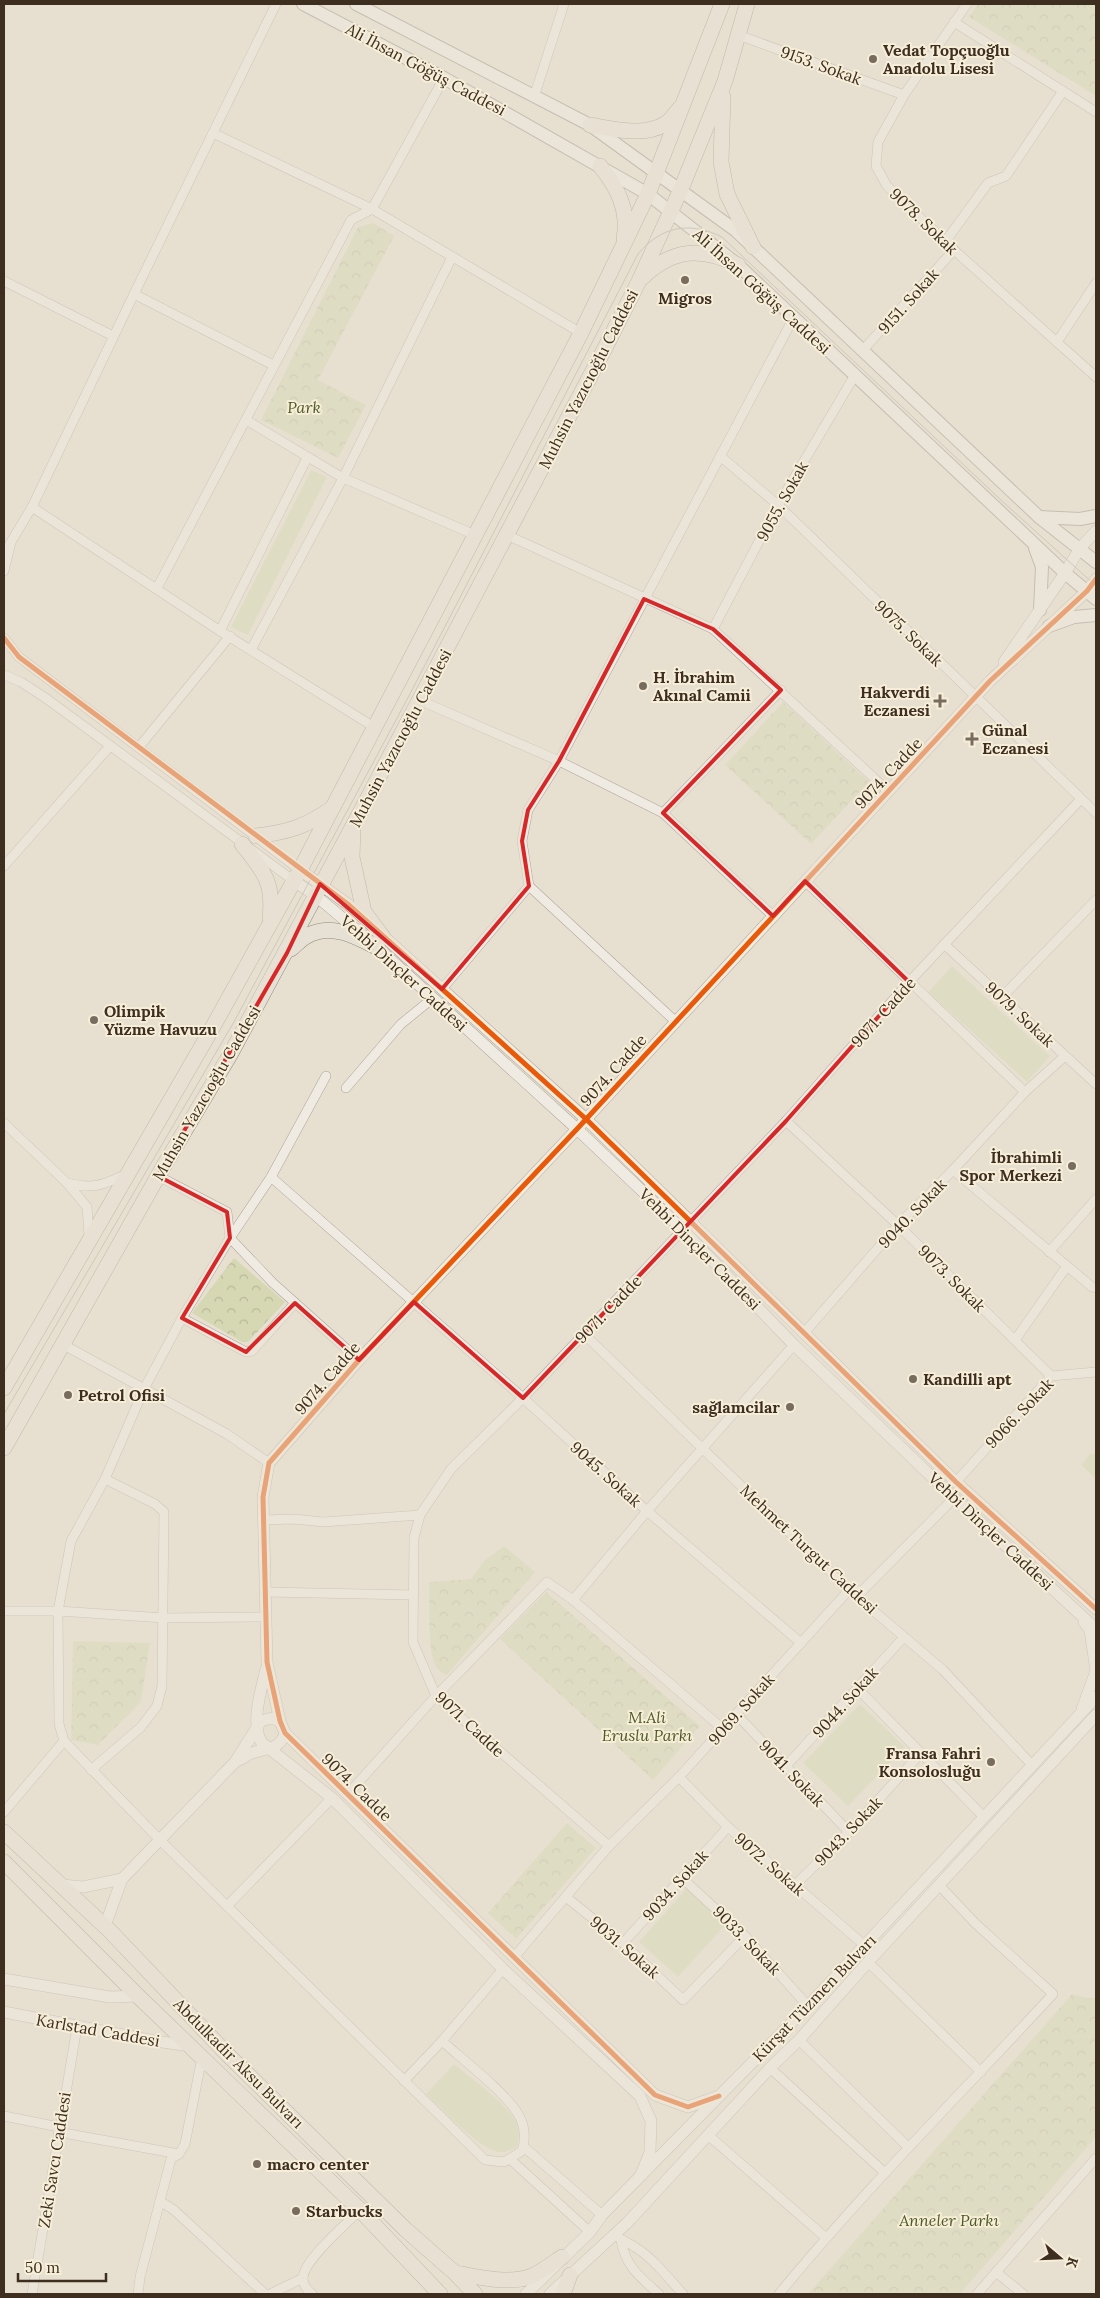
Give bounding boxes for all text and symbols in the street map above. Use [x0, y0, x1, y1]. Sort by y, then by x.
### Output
street label: Ali İhsan Göğüş Caddesi [342, 18, 509, 120]
place label: Vedat Topçuoğlu Anadolu Lisesi [883, 40, 1010, 78]
street label: 9153. Sokak [778, 41, 865, 89]
marker: Vedat Topçuoğlu Anadolu Lisesi [867, 53, 879, 65]
street label: 9078. Sokak [886, 184, 963, 259]
street label: Ali İhsan Göğüş Caddesi [688, 223, 835, 358]
street label: 9151. Sokak [873, 264, 943, 338]
marker: Migros [679, 274, 691, 286]
street label: Muhsin Yazıcıoğlu Caddesi [534, 286, 642, 472]
place label: Migros [658, 288, 712, 308]
park label: Park [287, 397, 321, 417]
street label: 9055. Sokak [752, 457, 812, 545]
street label: 9075. Sokak [871, 596, 948, 671]
street label: Muhsin Yazıcıoğlu Caddesi [345, 646, 455, 830]
place label: H. İbrahim Akınal Camii [653, 667, 751, 705]
marker: H. İbrahim Akınal Camii [637, 680, 649, 692]
place label: Hakverdi Eczanesi [860, 682, 930, 720]
marker: Hakverdi Eczanesi [934, 695, 946, 707]
place label: Günal Eczanesi [982, 720, 1049, 758]
street label: 9074. Cadde [850, 733, 926, 813]
marker: Günal Eczanesi [966, 733, 978, 745]
street label: Vehbi Dinçler Caddesi [336, 910, 472, 1035]
street label: 9071. Cadde [846, 973, 920, 1051]
street label: 9079. Sokak [981, 977, 1059, 1051]
place label: Olimpik Yüzme Havuzu [104, 1001, 217, 1039]
street label: Muhsin Yazıcıoğlu Caddesi [148, 1002, 264, 1184]
marker: Olimpik Yüzme Havuzu [88, 1014, 100, 1026]
street label: 9074. Cadde [575, 1030, 651, 1110]
place label: İbrahimli Spor Merkezi [960, 1147, 1062, 1185]
marker: İbrahimli Spor Merkezi [1066, 1160, 1078, 1172]
street label: 9040. Sokak [874, 1174, 951, 1252]
street label: Vehbi Dinçler Caddesi [634, 1183, 765, 1314]
street label: 9073. Sokak [914, 1240, 990, 1316]
street label: 9071. Cadde [570, 1270, 646, 1347]
street label: 9074. Cadde [290, 1337, 364, 1419]
place label: Kandilli apt [923, 1369, 1012, 1389]
marker: Kandilli apt [907, 1373, 919, 1385]
street label: 9066. Sokak [981, 1374, 1058, 1452]
place label: Petrol Ofisi [78, 1385, 165, 1405]
marker: Petrol Ofisi [62, 1389, 74, 1401]
place label: sağlamcilar [692, 1397, 780, 1417]
marker: sağlamcilar [784, 1401, 796, 1413]
street label: 9045. Sokak [566, 1437, 646, 1511]
street label: Vehbi Dinçler Caddesi [923, 1467, 1058, 1594]
street label: Mehmet Turgut Caddesi [736, 1480, 882, 1618]
street label: 9044. Sokak [808, 1662, 882, 1742]
street label: 9069. Sokak [704, 1669, 779, 1749]
street label: 9071. Cadde [431, 1687, 509, 1761]
park label: M.Ali Eruslu Parkı [602, 1707, 692, 1745]
street label: 9041. Sokak [755, 1735, 829, 1811]
place label: Fransa Fahri Konsolosluğu [879, 1743, 981, 1781]
street label: 9074. Cadde [318, 1749, 397, 1826]
marker: Fransa Fahri Konsolosluğu [985, 1756, 997, 1768]
street label: 9043. Sokak [810, 1792, 886, 1870]
street label: 9072. Sokak [731, 1828, 810, 1900]
street label: 9034. Sokak [638, 1845, 712, 1925]
street label: 9033. Sokak [709, 1901, 785, 1979]
street label: 9031. Sokak [586, 1911, 664, 1983]
street label: Kürşat Tüzmen Bulvarı [748, 1930, 880, 2066]
street label: Abdulkadir Aksu Bulvarı [169, 1993, 308, 2132]
street label: Karlstad Caddesi [35, 2009, 161, 2051]
street label: Zeki Savcı Caddesi [33, 2091, 75, 2229]
place label: macro center [267, 2154, 369, 2174]
marker: macro center [251, 2158, 263, 2170]
place label: Starbucks [306, 2201, 383, 2221]
marker: Starbucks [290, 2205, 302, 2217]
park label: Anneler Parkı [898, 2210, 999, 2230]
north arrow [1035, 2233, 1085, 2283]
scale bar [18, 2250, 105, 2282]
text: K [1062, 2255, 1082, 2270]
text: 50 m [25, 2258, 60, 2277]

